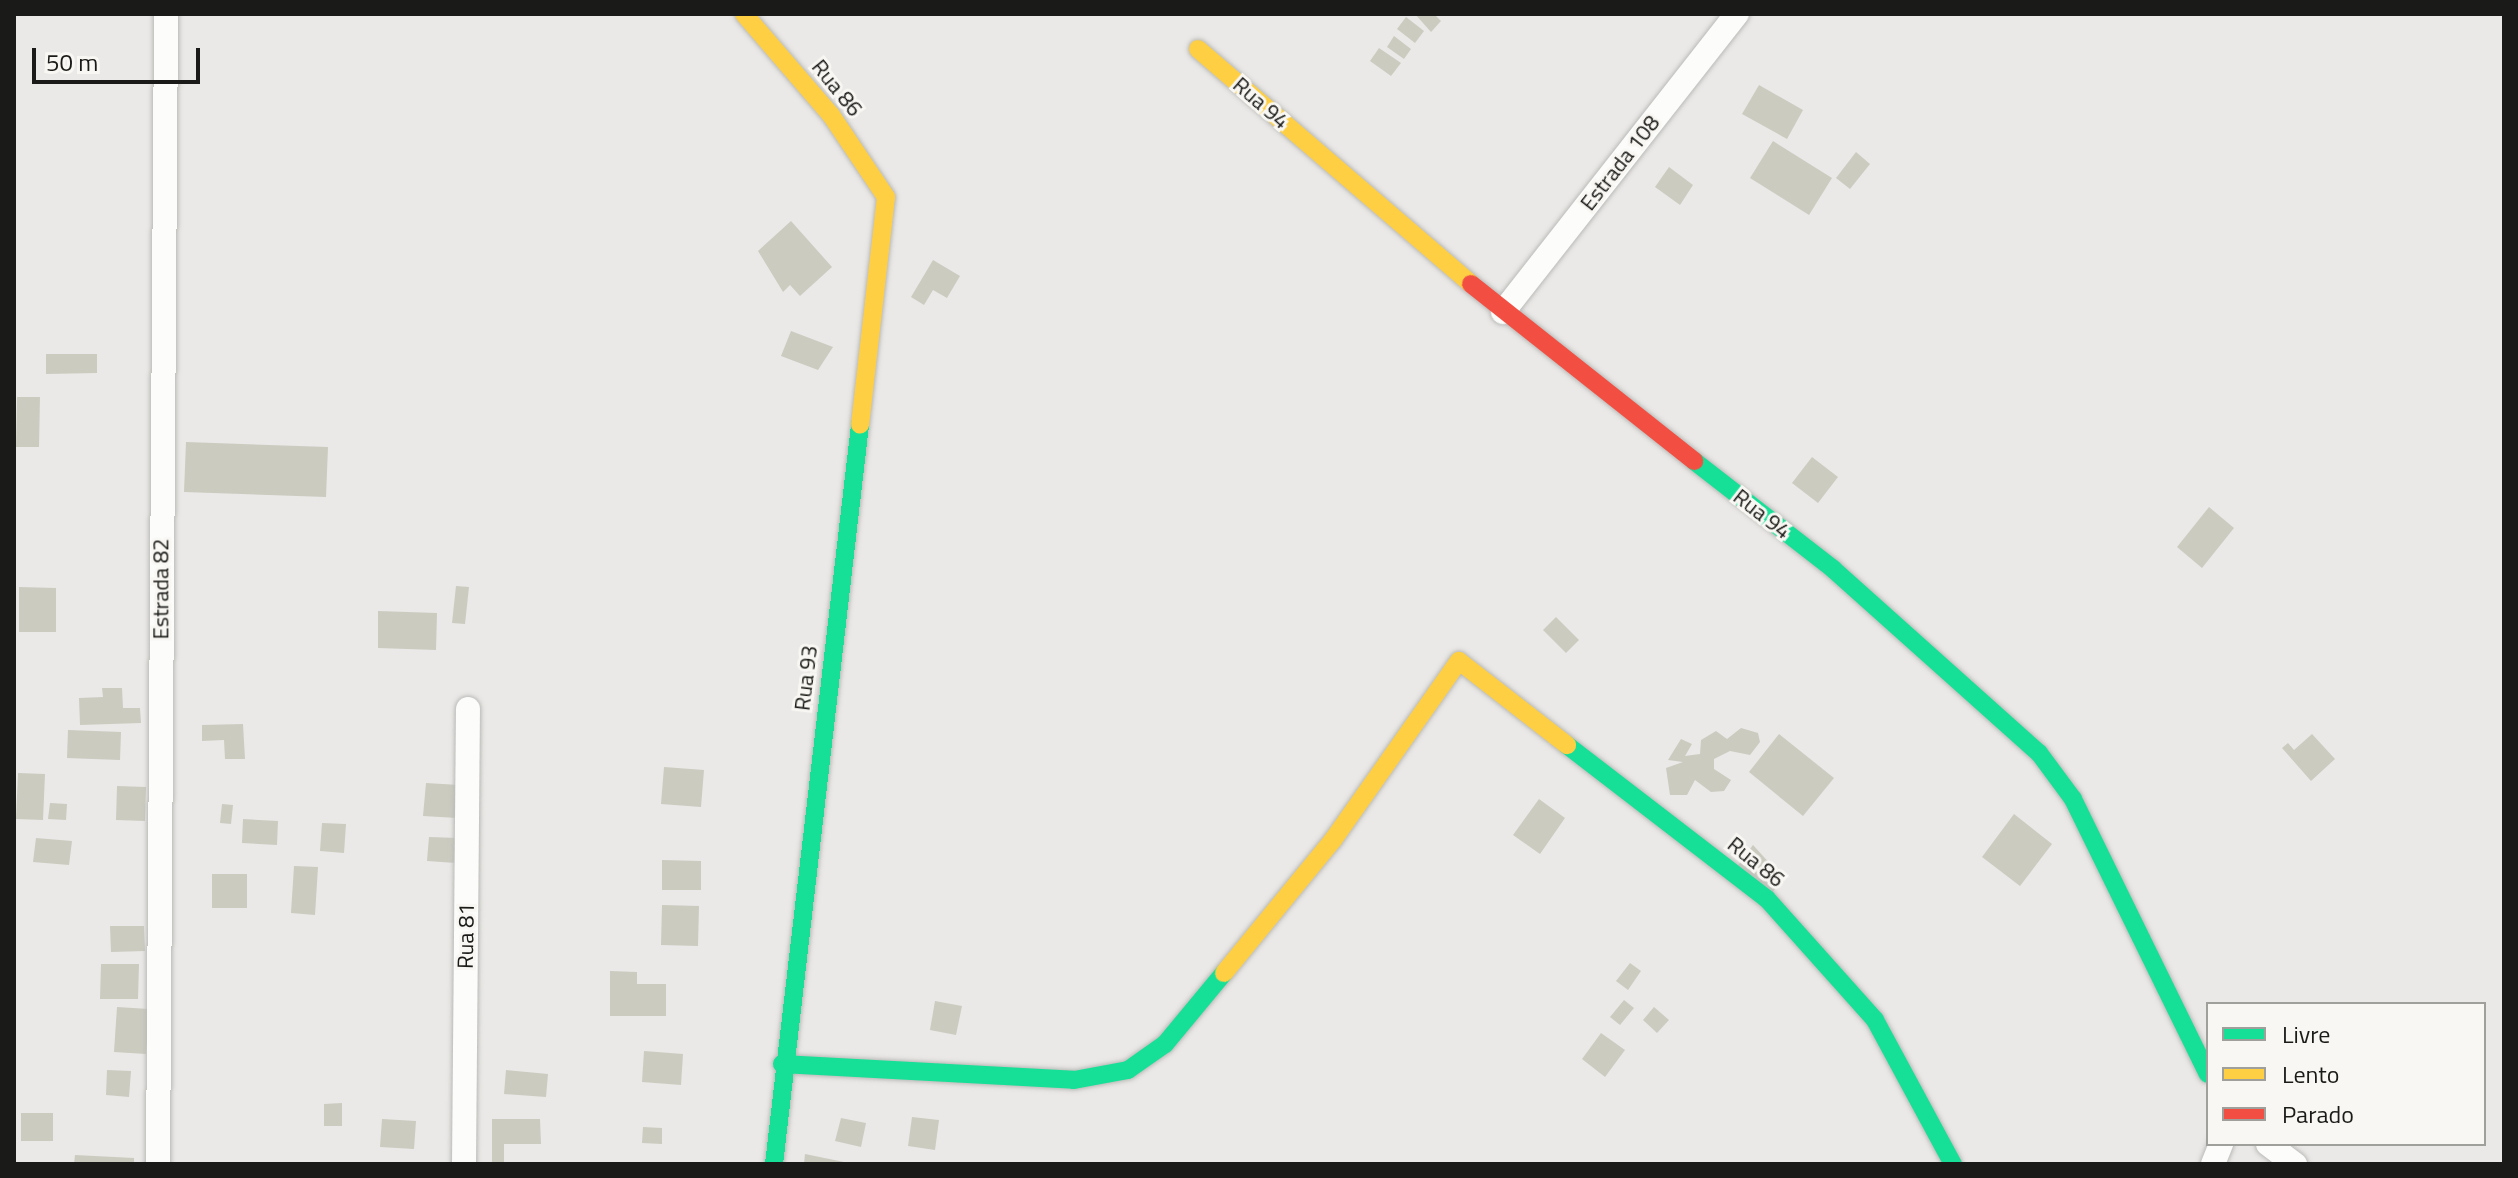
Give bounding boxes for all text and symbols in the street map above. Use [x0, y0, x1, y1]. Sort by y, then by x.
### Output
scale bar [36, 32, 204, 82]
text: 50 m [46, 44, 98, 80]
street label: Rua 86 [806, 54, 868, 122]
street label: Rua 94 [1228, 71, 1294, 135]
street label: Estrada 108 [1575, 110, 1665, 216]
street label: Rua 94 [1728, 483, 1796, 545]
street label: Estrada 82 [148, 539, 174, 639]
street label: Rua 93 [789, 644, 823, 712]
street label: Rua 86 [1722, 831, 1790, 893]
street label: Rua 81 [452, 903, 480, 969]
legend [2206, 1002, 2486, 1146]
text: Livre [2282, 1016, 2330, 1052]
text: Lento [2282, 1056, 2339, 1092]
text: Parado [2282, 1096, 2354, 1132]

